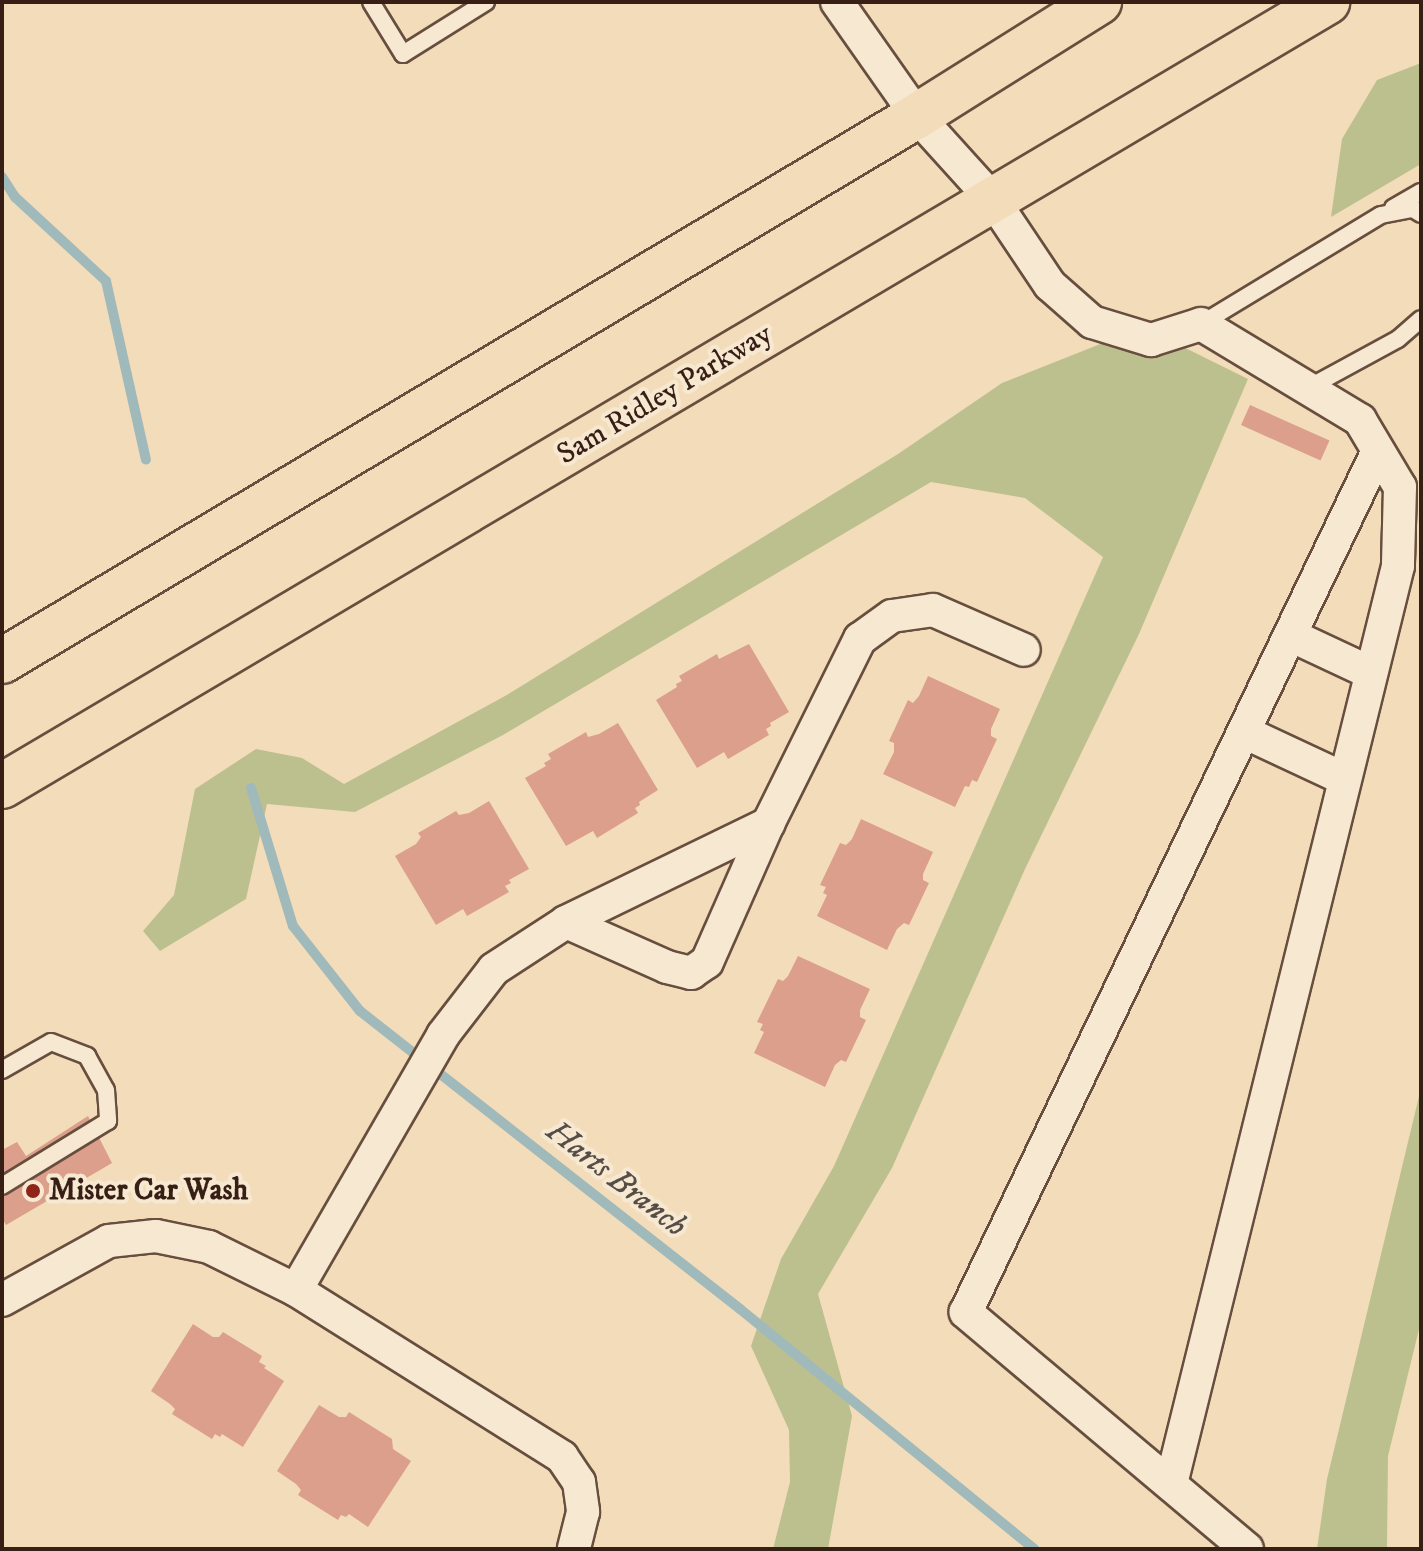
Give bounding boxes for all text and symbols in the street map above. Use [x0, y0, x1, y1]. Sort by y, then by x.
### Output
street label: Sam Ridley Parkway [551, 317, 779, 473]
water label: Harts Branch [538, 1112, 694, 1246]
place label: Mister Car Wash [49, 1173, 248, 1209]
marker: Mister Car Wash [24, 1182, 42, 1200]

